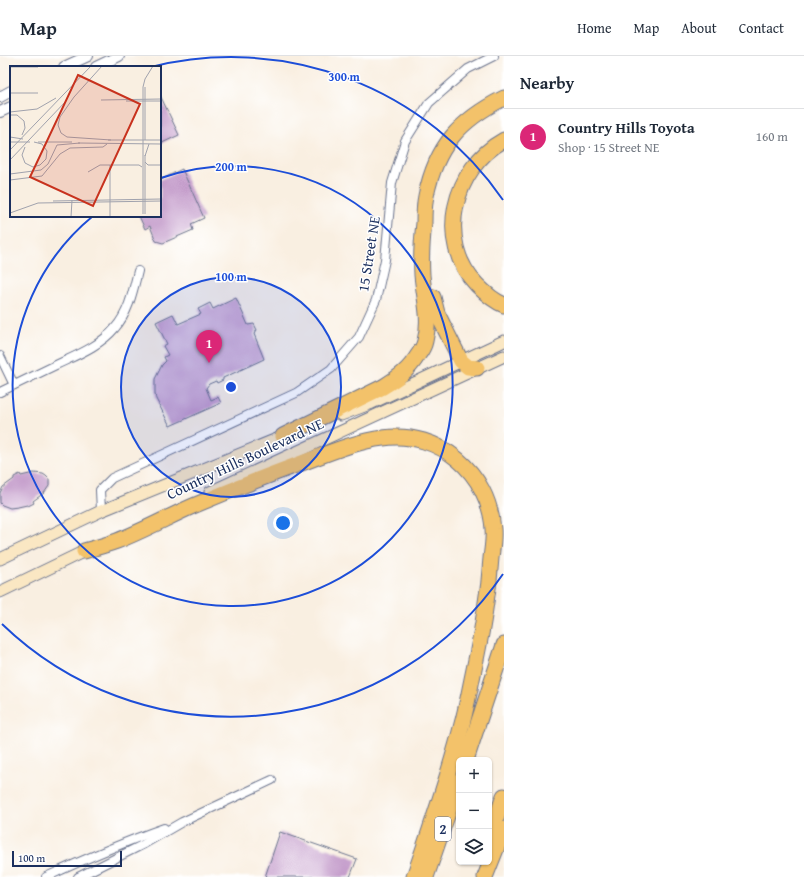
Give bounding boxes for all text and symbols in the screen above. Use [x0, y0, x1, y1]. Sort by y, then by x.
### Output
text: Map [20, 14, 57, 42]
text: Home [577, 18, 612, 38]
text: Map [634, 18, 659, 38]
text: About [681, 18, 717, 38]
text: Contact [739, 18, 784, 38]
inset map [10, 66, 161, 217]
text: 300 m [328, 68, 361, 85]
text: Nearby [520, 70, 574, 95]
text: Country Hills Toyota [558, 117, 695, 138]
text: 1 [530, 127, 536, 146]
text: 160 m [756, 127, 788, 146]
text: Shop · 15 Street NE [558, 138, 659, 157]
text: 200 m [215, 158, 248, 175]
street label: 15 Street NE [352, 214, 385, 293]
text: 100 m [215, 268, 248, 285]
pin: 1 [196, 330, 222, 363]
centre of rings [224, 380, 238, 394]
street label: Country Hills Boulevard NE [163, 413, 327, 504]
your location [273, 513, 293, 533]
map controls [456, 757, 492, 865]
button: + [456, 757, 492, 793]
button: − [456, 793, 492, 829]
road number: 2 [435, 817, 451, 841]
button: layers [456, 829, 492, 865]
scale bar [12, 849, 122, 868]
text: 100 m [18, 850, 45, 866]

